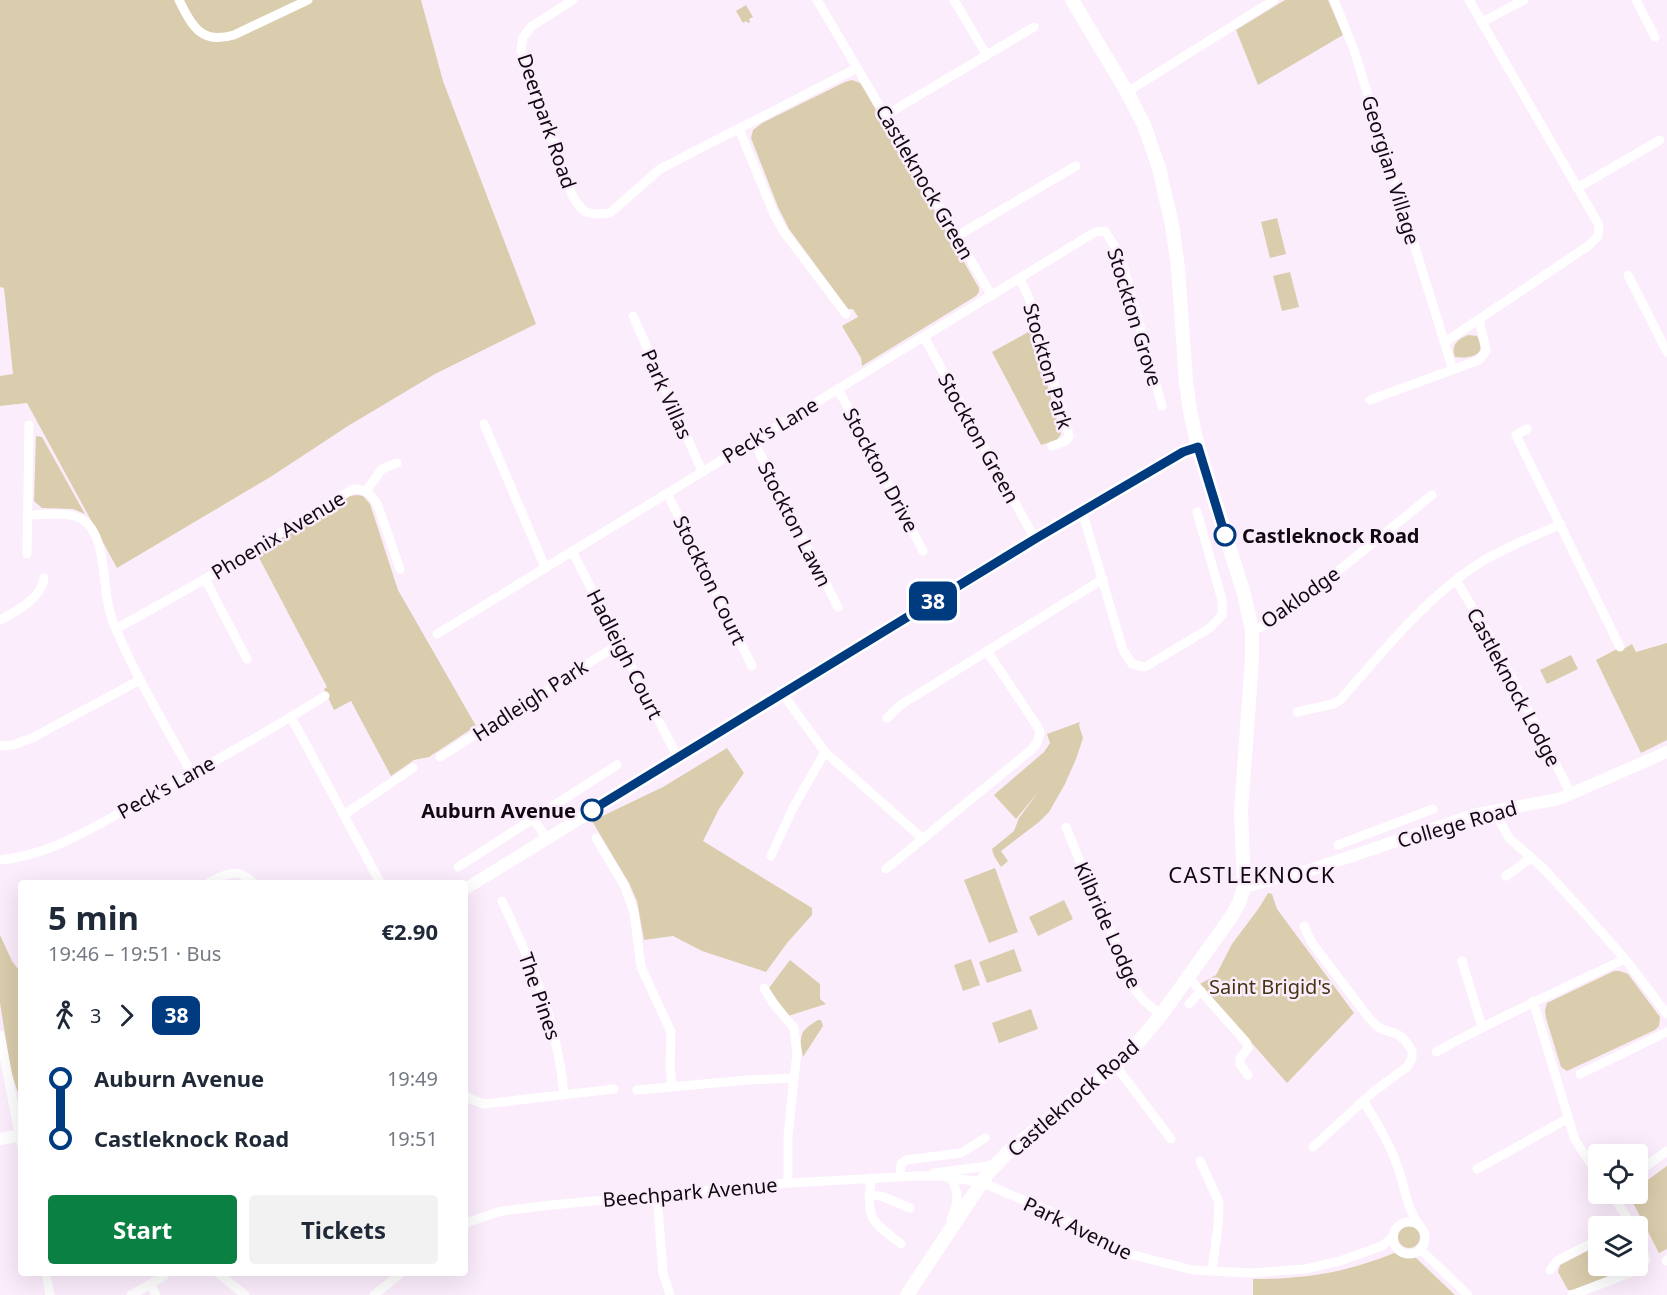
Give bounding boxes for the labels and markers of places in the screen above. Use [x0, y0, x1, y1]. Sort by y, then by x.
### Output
place label: Castleknock Road [1242, 522, 1420, 549]
marker: Castleknock Road [1214, 524, 1236, 546]
place label: Auburn Avenue [421, 797, 576, 824]
marker: Auburn Avenue [581, 799, 603, 821]

